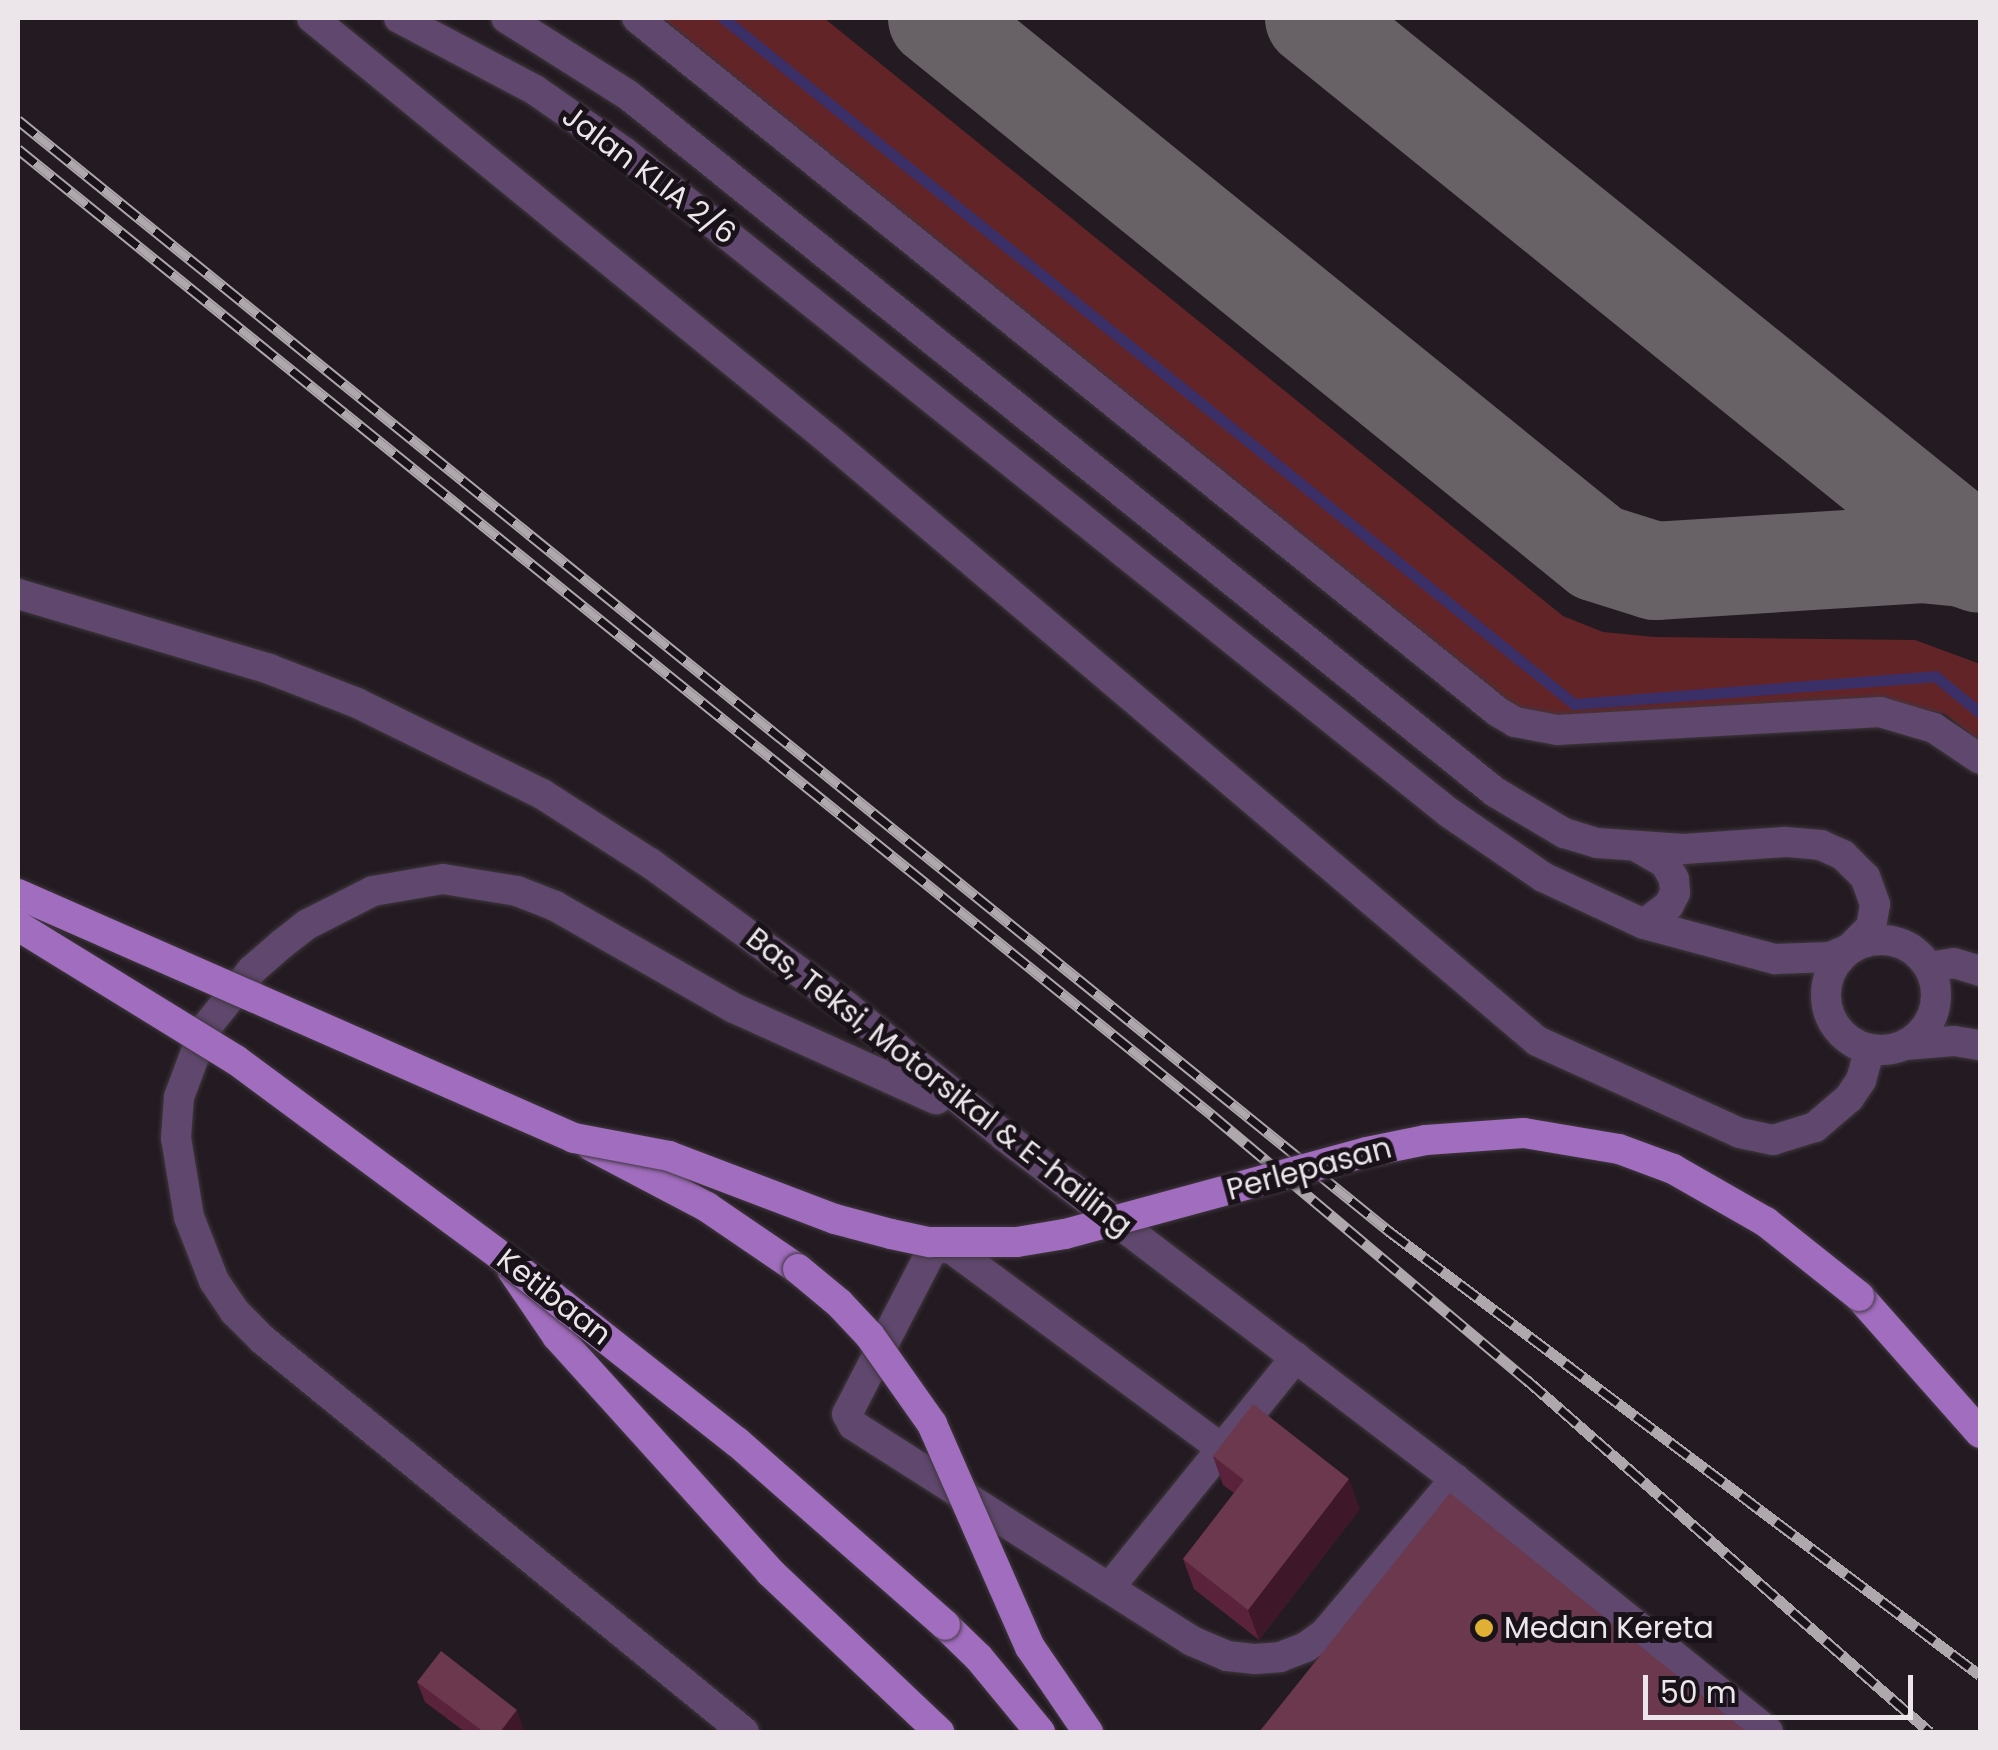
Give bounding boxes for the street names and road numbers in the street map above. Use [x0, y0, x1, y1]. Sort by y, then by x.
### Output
street label: Jalan KLIA 2/6 [555, 98, 743, 252]
street label: Bas, Teksi, Motorsikal & E-hailing [739, 920, 1139, 1244]
street label: Perlepasan [1223, 1130, 1395, 1208]
street label: Ketibaan [490, 1241, 618, 1353]

